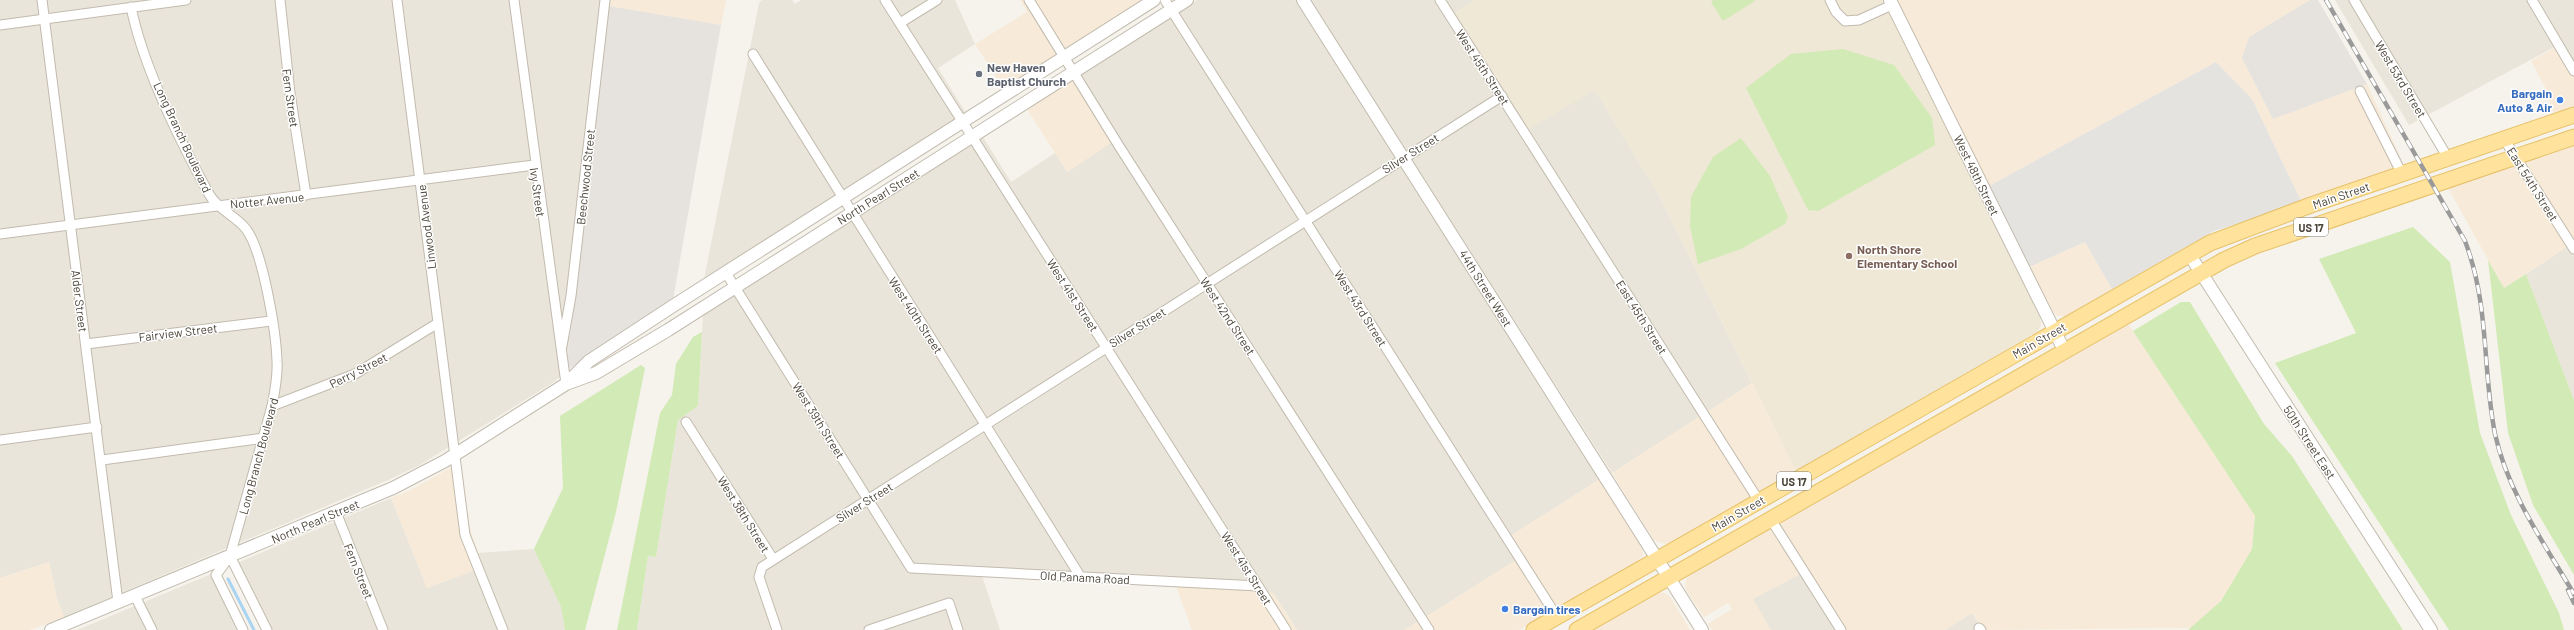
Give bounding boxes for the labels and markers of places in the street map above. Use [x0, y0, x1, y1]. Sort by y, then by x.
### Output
place label: New Haven Baptist Church [987, 60, 1066, 88]
marker: New Haven Baptist Church [974, 69, 984, 79]
place label: Bargain Auto & Air [2497, 86, 2552, 114]
marker: Bargain Auto & Air [2555, 95, 2565, 105]
place label: North Shore Elementary School [1857, 242, 1957, 270]
marker: North Shore Elementary School [1844, 251, 1854, 261]
place label: Bargain tires [1513, 602, 1581, 616]
marker: Bargain tires [1500, 604, 1510, 614]

